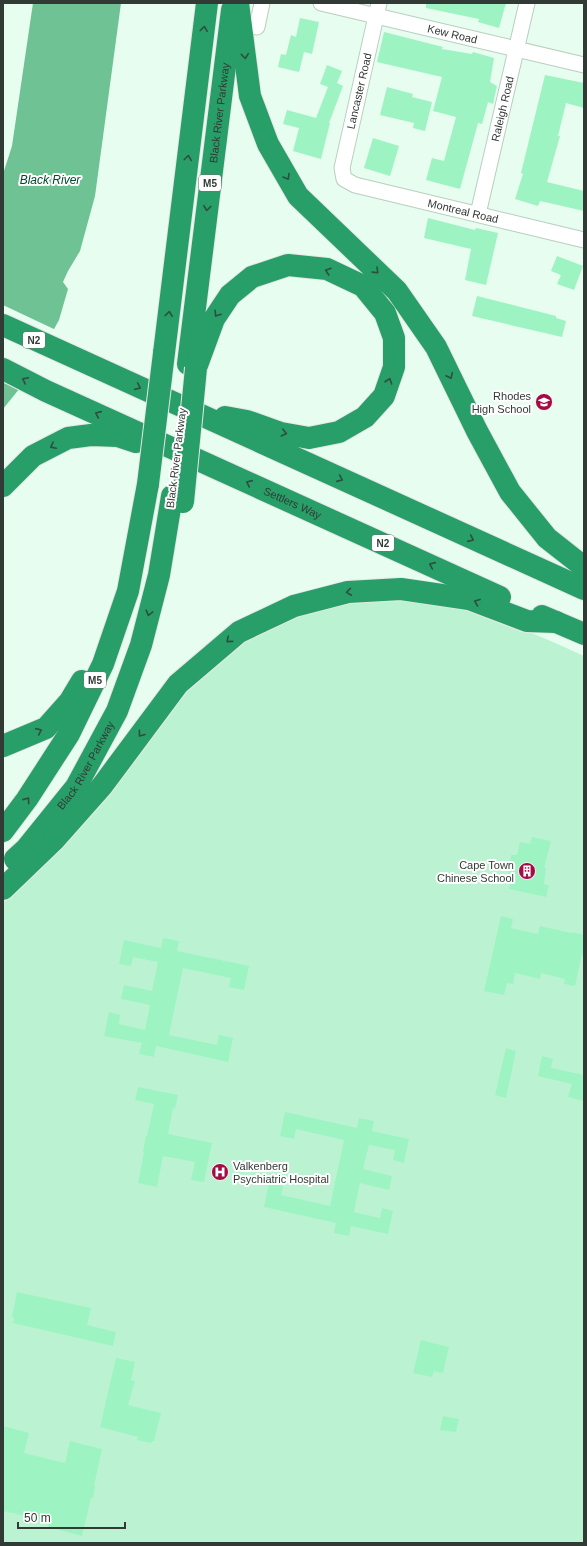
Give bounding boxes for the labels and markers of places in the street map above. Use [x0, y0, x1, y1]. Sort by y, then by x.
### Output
place label: Rhodes High School [472, 390, 531, 415]
school or university icon: Rhodes High School [534, 392, 554, 412]
place label: Cape Town Chinese School [437, 859, 514, 884]
building icon: Cape Town Chinese School [517, 861, 537, 881]
place label: Valkenberg Psychiatric Hospital [233, 1160, 329, 1185]
hospital icon: Valkenberg Psychiatric Hospital [210, 1162, 230, 1182]

